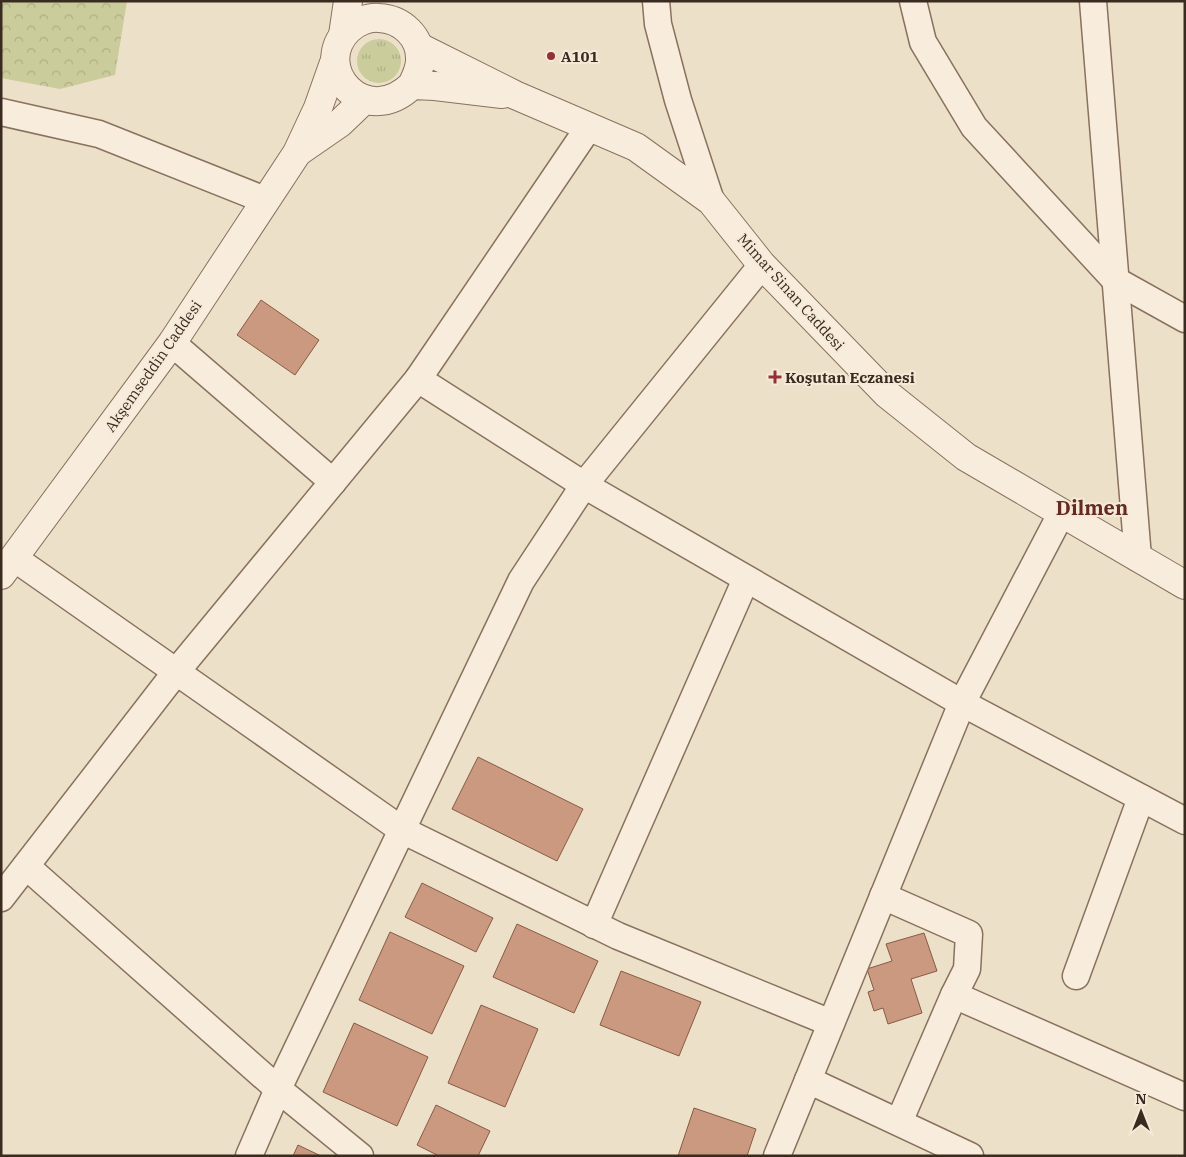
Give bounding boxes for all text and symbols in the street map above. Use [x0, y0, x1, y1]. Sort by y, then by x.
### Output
place label: A101 [561, 47, 599, 66]
marker: A101 [545, 50, 557, 62]
street label: Mimar Sinan Caddesi [733, 230, 849, 355]
street label: Akşemseddin Caddesi [100, 296, 206, 435]
place label: Koşutan Eczanesi [785, 368, 915, 387]
marker: Koşutan Eczanesi [769, 371, 781, 383]
district label: Dilmen [1056, 494, 1128, 521]
north arrow [1116, 1087, 1166, 1137]
text: N [1135, 1090, 1147, 1108]

